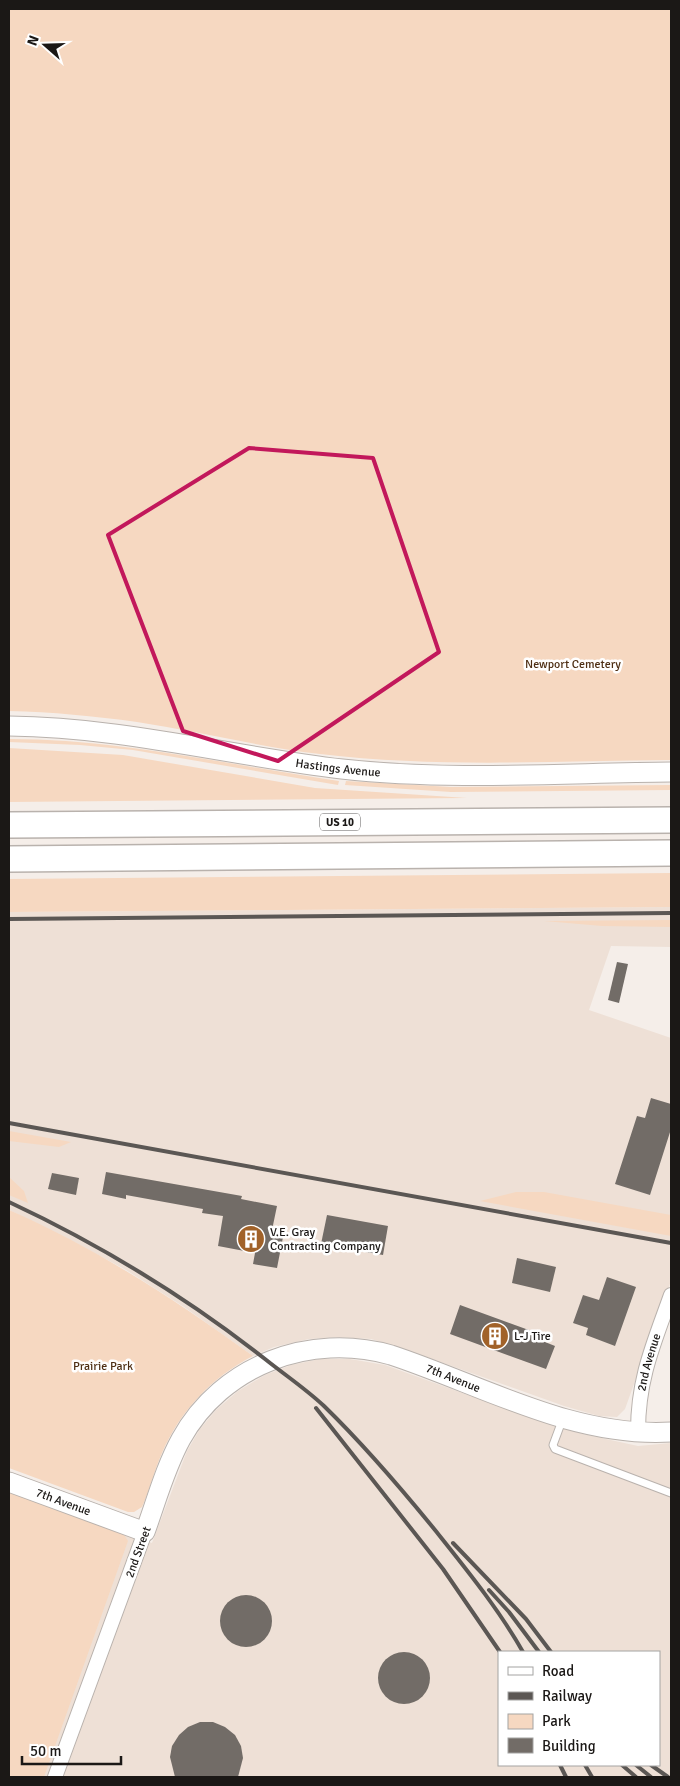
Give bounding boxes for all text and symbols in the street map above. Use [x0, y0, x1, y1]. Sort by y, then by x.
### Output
north arrow [20, 20, 70, 70]
text: N [24, 33, 43, 48]
park label: Newport Cemetery [525, 657, 621, 672]
street label: Hastings Avenue [294, 756, 381, 780]
road number: US 10 [320, 814, 360, 830]
building icon: V.E. Gray Contracting Company [236, 1224, 266, 1254]
place label: V.E. Gray Contracting Company [270, 1225, 381, 1254]
building icon: L-J Tire [480, 1321, 510, 1351]
place label: L-J Tire [514, 1329, 551, 1344]
street label: 2nd Avenue [634, 1331, 665, 1392]
park label: Prairie Park [73, 1359, 133, 1374]
street label: 7th Avenue [424, 1361, 482, 1396]
street label: 7th Avenue [34, 1486, 93, 1519]
street label: 2nd Street [122, 1525, 155, 1580]
legend [498, 1651, 660, 1766]
text: Road [542, 1662, 574, 1680]
text: Railway [542, 1687, 592, 1705]
text: Park [542, 1712, 571, 1730]
scale bar [22, 1734, 121, 1766]
text: Building [542, 1737, 596, 1755]
text: 50 m [30, 1742, 61, 1760]

